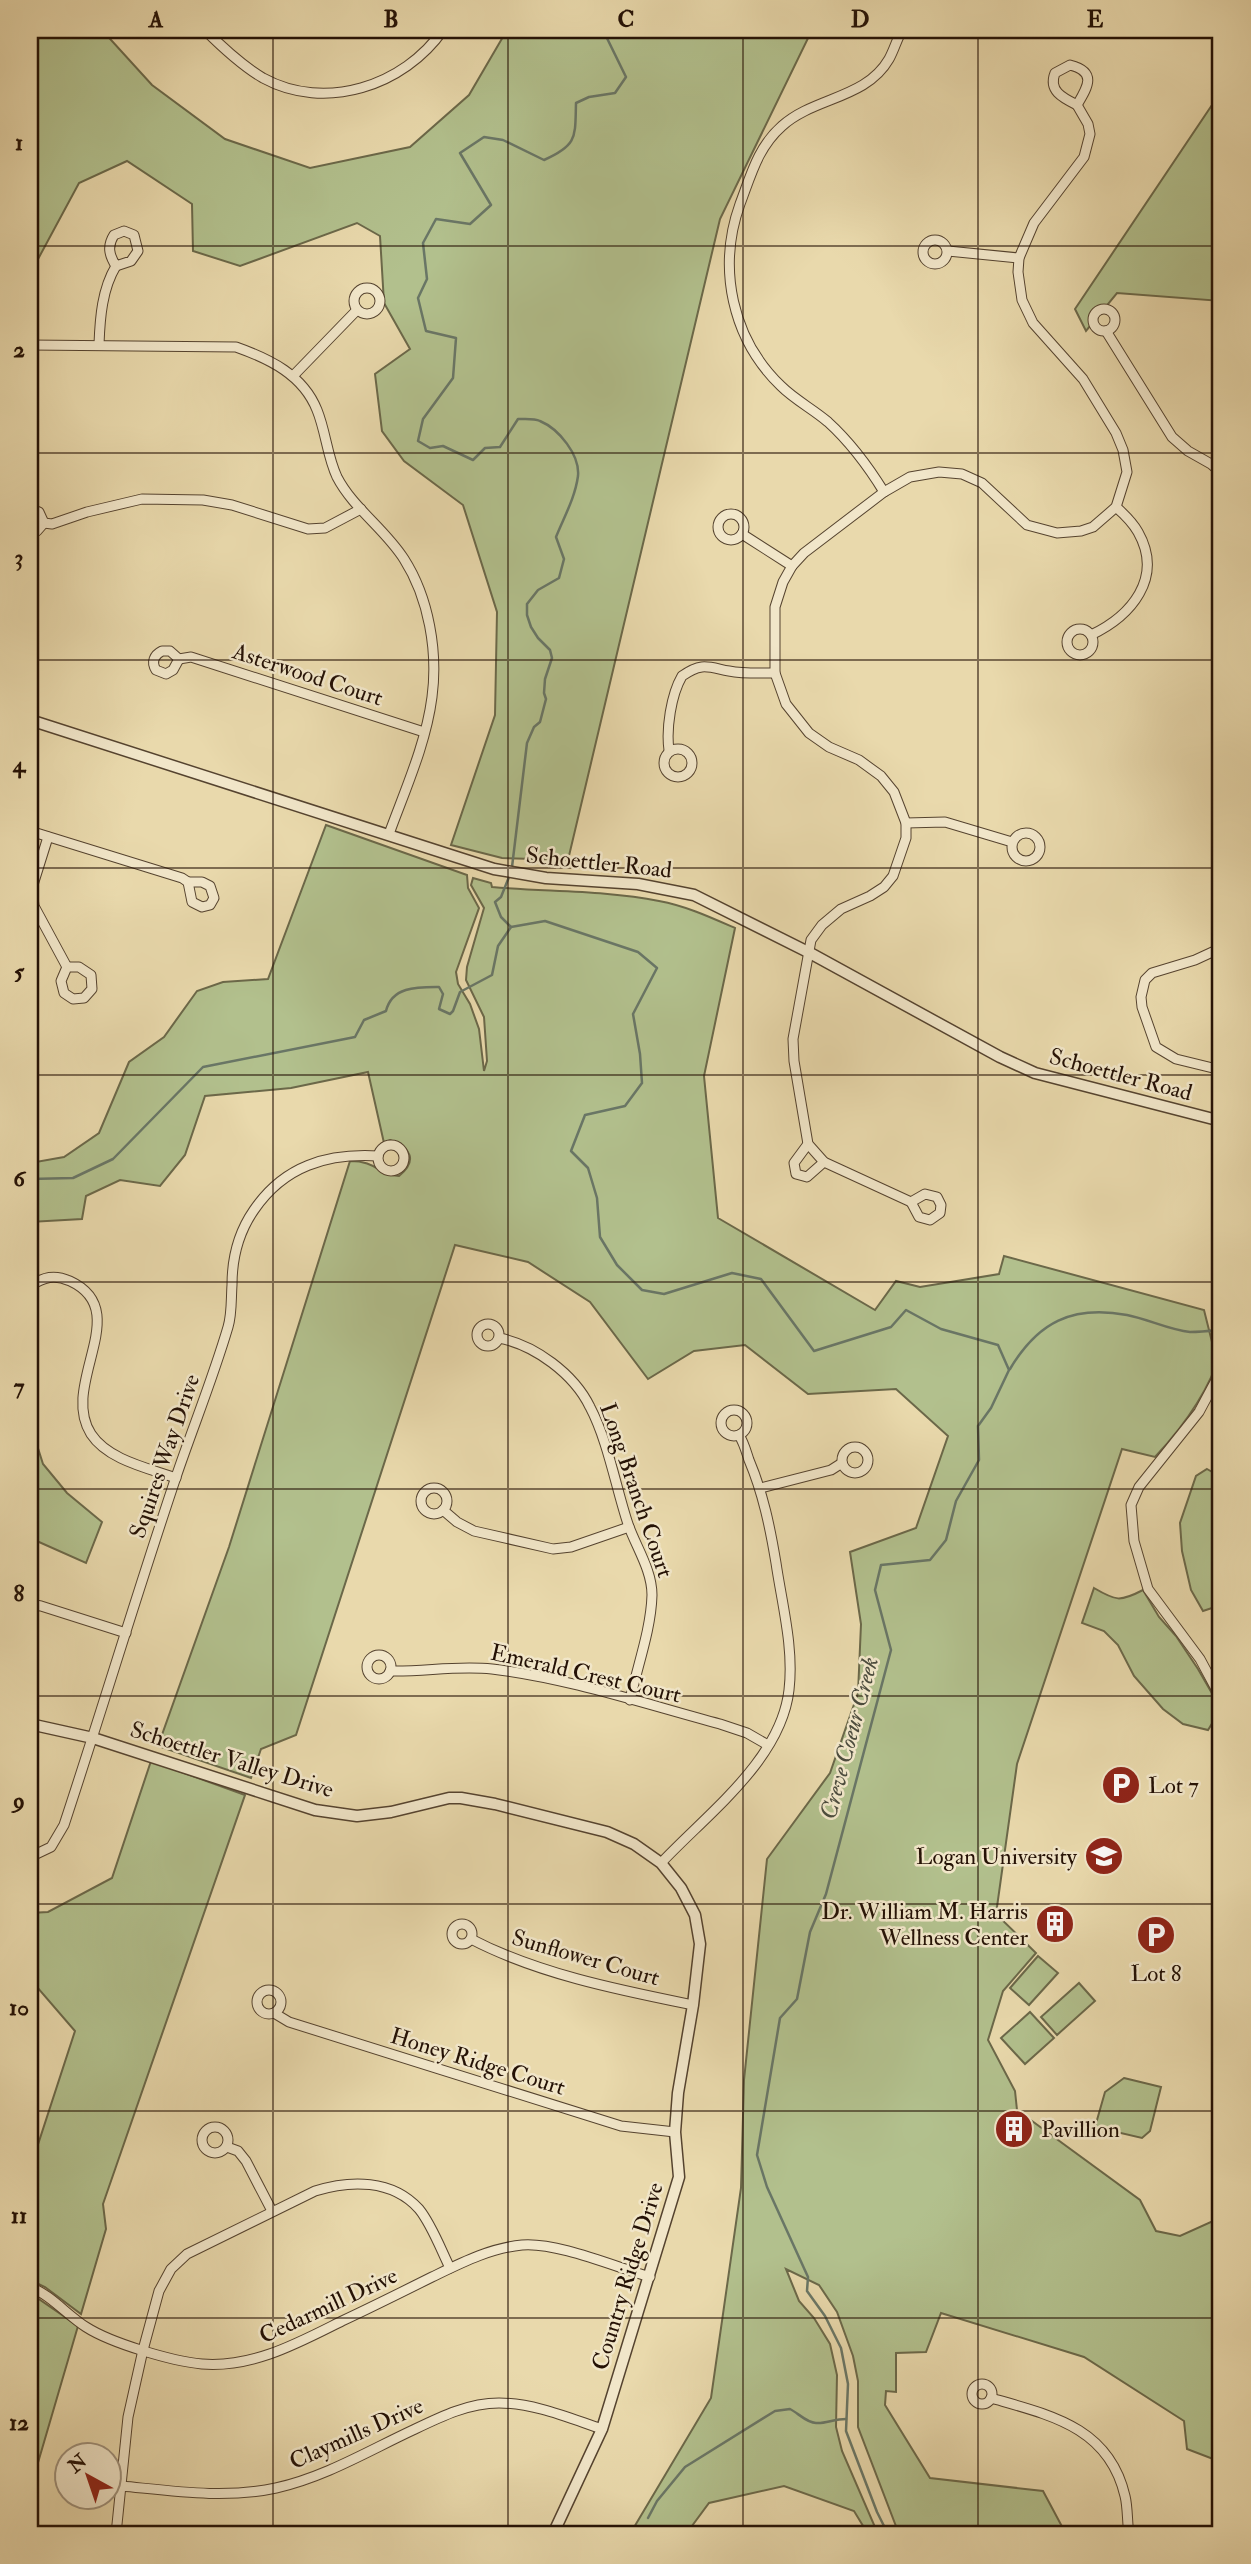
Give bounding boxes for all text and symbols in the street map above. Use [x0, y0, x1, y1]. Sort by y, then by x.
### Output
text: A [148, 5, 164, 34]
text: B [383, 5, 399, 34]
text: C [618, 5, 634, 34]
text: D [851, 5, 869, 34]
text: E [1087, 5, 1104, 34]
text: 1 [15, 128, 23, 157]
text: 2 [13, 335, 25, 364]
text: 3 [15, 543, 23, 572]
street label: Asterwood Court [228, 636, 387, 712]
text: 4 [12, 750, 27, 779]
street label: Schoettler Road [525, 840, 673, 885]
text: 5 [14, 957, 25, 986]
street label: Schoettler Road [1046, 1042, 1195, 1107]
text: 6 [13, 1164, 27, 1193]
street label: Squires Way Drive [123, 1370, 206, 1542]
text: 7 [14, 1372, 25, 1401]
street label: Long Branch Court [593, 1399, 680, 1581]
text: 8 [14, 1579, 25, 1608]
street label: Emerald Crest Court [488, 1637, 684, 1710]
water label: Creve Coeur Creek [813, 1653, 886, 1823]
street label: Schoettler Valley Drive [127, 1715, 337, 1804]
parking icon: Lot 7 [1100, 1764, 1142, 1806]
place label: Lot 7 [1148, 1771, 1199, 1800]
text: 9 [11, 1786, 25, 1815]
school or university icon: Logan University [1083, 1835, 1125, 1877]
place label: Logan University [916, 1842, 1078, 1871]
place label: Dr. William M. Harris Wellness Center [821, 1897, 1028, 1952]
building icon: Dr. William M. Harris Wellness Center [1034, 1903, 1076, 1945]
parking icon: Lot 8 [1135, 1914, 1177, 1956]
street label: Sunflower Court [509, 1923, 663, 1992]
place label: Lot 8 [1131, 1959, 1182, 1988]
text: 10 [9, 1993, 29, 2022]
street label: Honey Ridge Court [387, 2021, 569, 2102]
building icon: Pavillion [993, 2108, 1035, 2150]
place label: Pavillion [1041, 2115, 1120, 2144]
street label: Country Ridge Drive [585, 2178, 670, 2374]
text: 11 [11, 2201, 27, 2230]
street label: Cedarmill Drive [255, 2261, 402, 2350]
street label: Claymills Drive [285, 2391, 428, 2476]
text: 12 [9, 2408, 29, 2437]
north arrow [52, 2442, 122, 2512]
text: N [63, 2448, 93, 2479]

